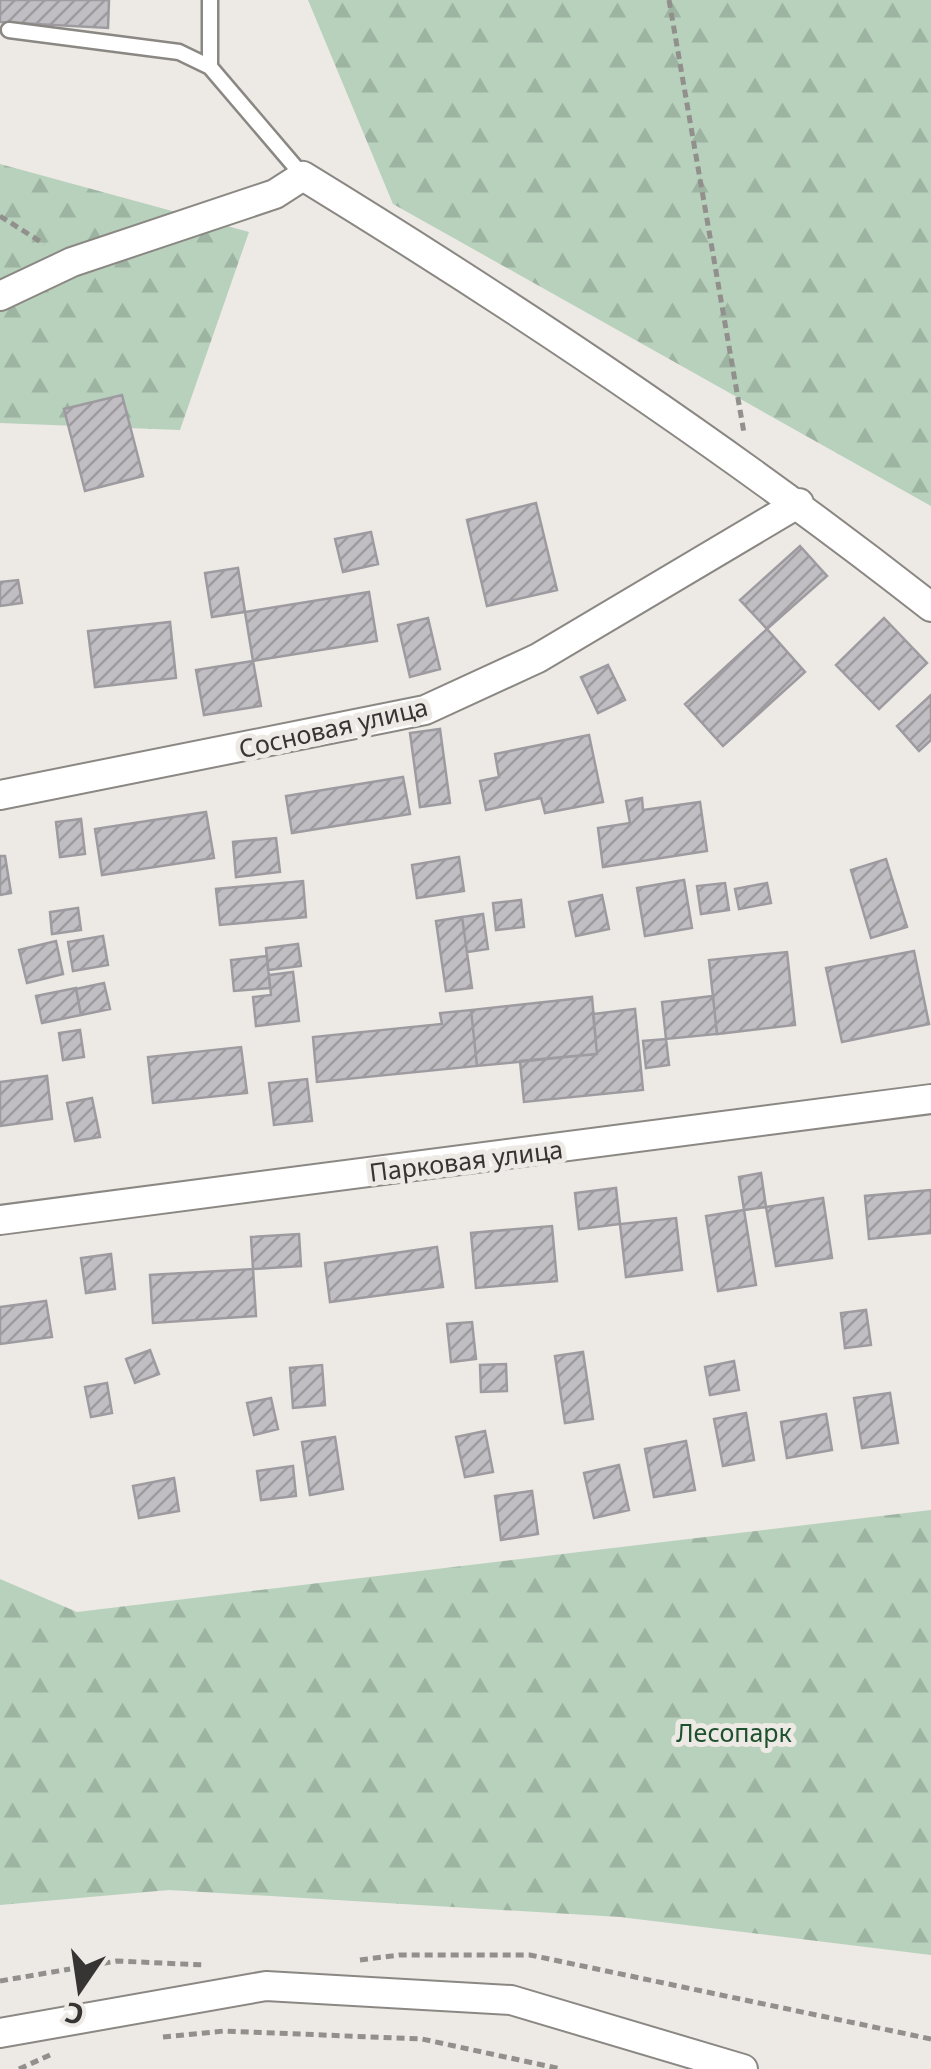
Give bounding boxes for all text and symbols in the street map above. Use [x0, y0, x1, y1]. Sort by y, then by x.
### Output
street label: Сосновая улица [235, 689, 431, 765]
street label: Парковая улица [367, 1131, 565, 1189]
park label: Лесопарк [676, 1715, 793, 1749]
north arrow [30, 1939, 130, 2039]
text: С [61, 1994, 87, 2035]

